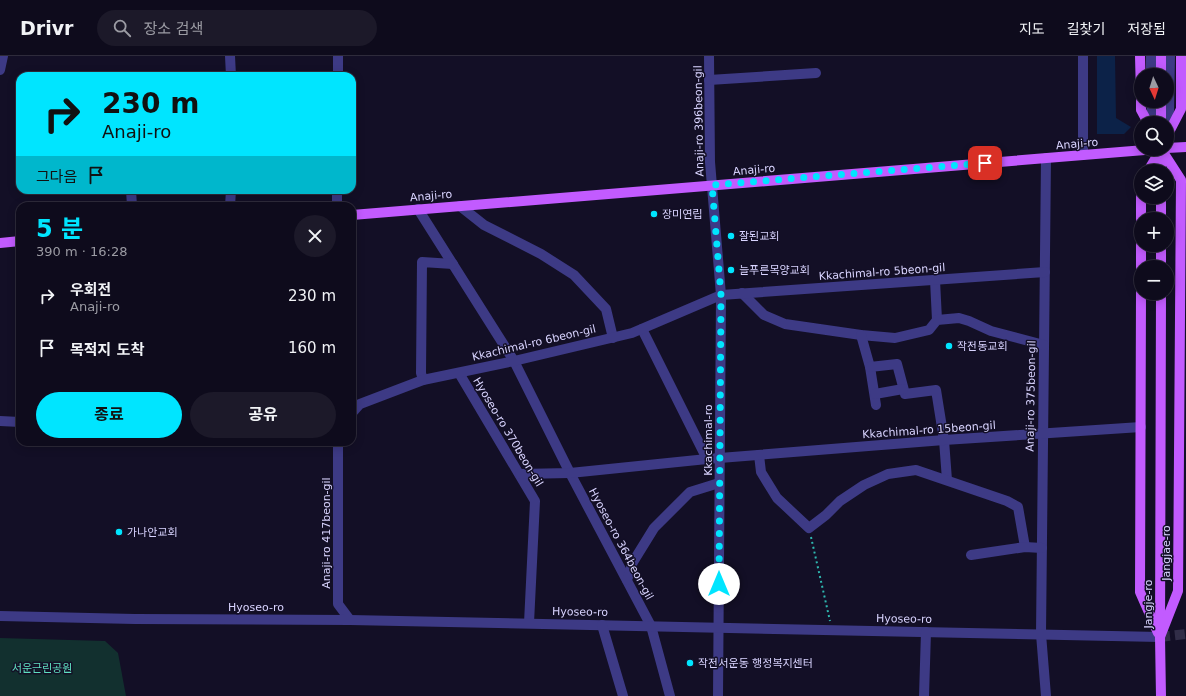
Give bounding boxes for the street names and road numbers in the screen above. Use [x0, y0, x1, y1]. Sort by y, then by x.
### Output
street label: Anaji-ro 396beon-gil [692, 65, 706, 177]
street label: Anaji-ro [1055, 136, 1099, 152]
street label: Anaji-ro [732, 162, 776, 178]
street label: Anaji-ro [409, 188, 453, 204]
street label: Kkachimal-ro 5beon-gil [818, 261, 946, 283]
street label: Kkachimal-ro 6beon-gil [471, 322, 597, 364]
street label: Anaji-ro 375beon-gil [1024, 340, 1038, 452]
street label: Hyoseo-ro 370beon-gil [470, 375, 546, 489]
street label: Kkachimal-ro [702, 404, 715, 476]
street label: Kkachimal-ro 15beon-gil [862, 419, 996, 441]
street label: Anaji-ro 417beon-gil [320, 477, 333, 589]
street label: Hyoseo-ro 364beon-gil [586, 486, 656, 602]
street label: Jangjae-ro [1160, 525, 1173, 582]
street label: Jangje-ro [1142, 579, 1155, 629]
street label: Hyoseo-ro [228, 601, 284, 614]
street label: Hyoseo-ro [552, 605, 608, 619]
street label: Hyoseo-ro [876, 612, 932, 626]

